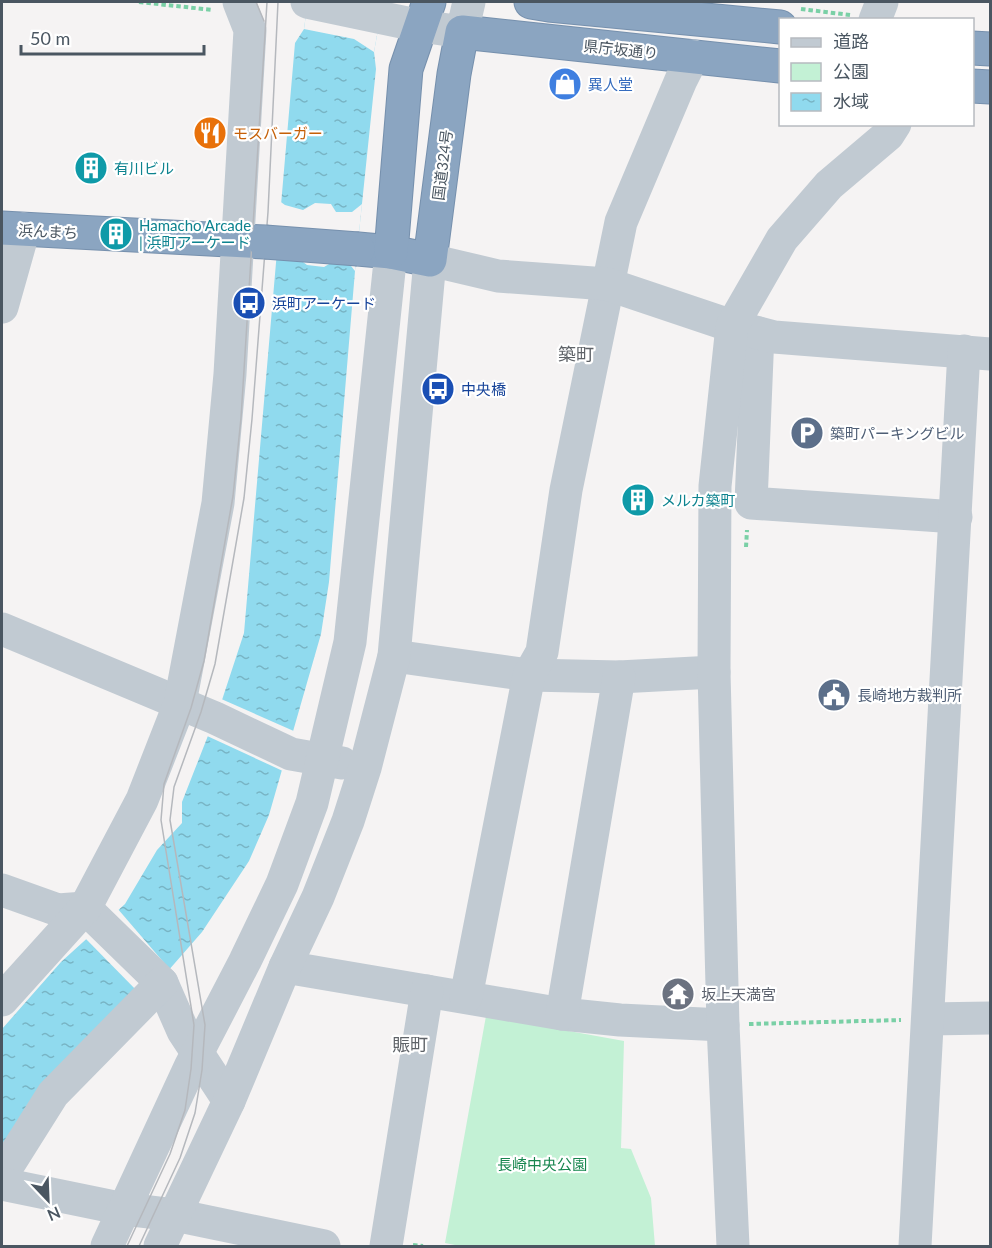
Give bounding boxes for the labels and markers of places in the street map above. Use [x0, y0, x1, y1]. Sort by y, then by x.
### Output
shop icon: 異人堂 [547, 66, 583, 102]
place label: 異人堂 [588, 75, 633, 93]
restaurant icon: モスバーガー [192, 115, 228, 151]
place label: モスバーガー [233, 124, 323, 142]
building icon: 有川ビル [73, 150, 109, 186]
place label: 有川ビル [114, 159, 174, 177]
building icon: Hamacho Arcade | 浜町アーケード [98, 216, 134, 252]
place label: Hamacho Arcade | 浜町アーケード [139, 216, 251, 251]
bus stop icon: 浜町アーケード [231, 285, 267, 321]
place label: 浜町アーケード [272, 294, 376, 312]
bus stop icon: 中央橋 [420, 371, 456, 407]
place label: 中央橋 [461, 380, 506, 398]
parking icon: 築町パーキングビル [789, 415, 825, 451]
place label: 築町パーキングビル [830, 424, 965, 442]
building icon: メルカ築町 [620, 482, 656, 518]
place label: メルカ築町 [661, 491, 736, 509]
public building icon: 長崎地方裁判所 [816, 677, 852, 713]
place label: 長崎地方裁判所 [857, 686, 962, 704]
temple icon: 坂上天満宮 [660, 976, 696, 1012]
place label: 坂上天満宮 [701, 985, 776, 1003]

